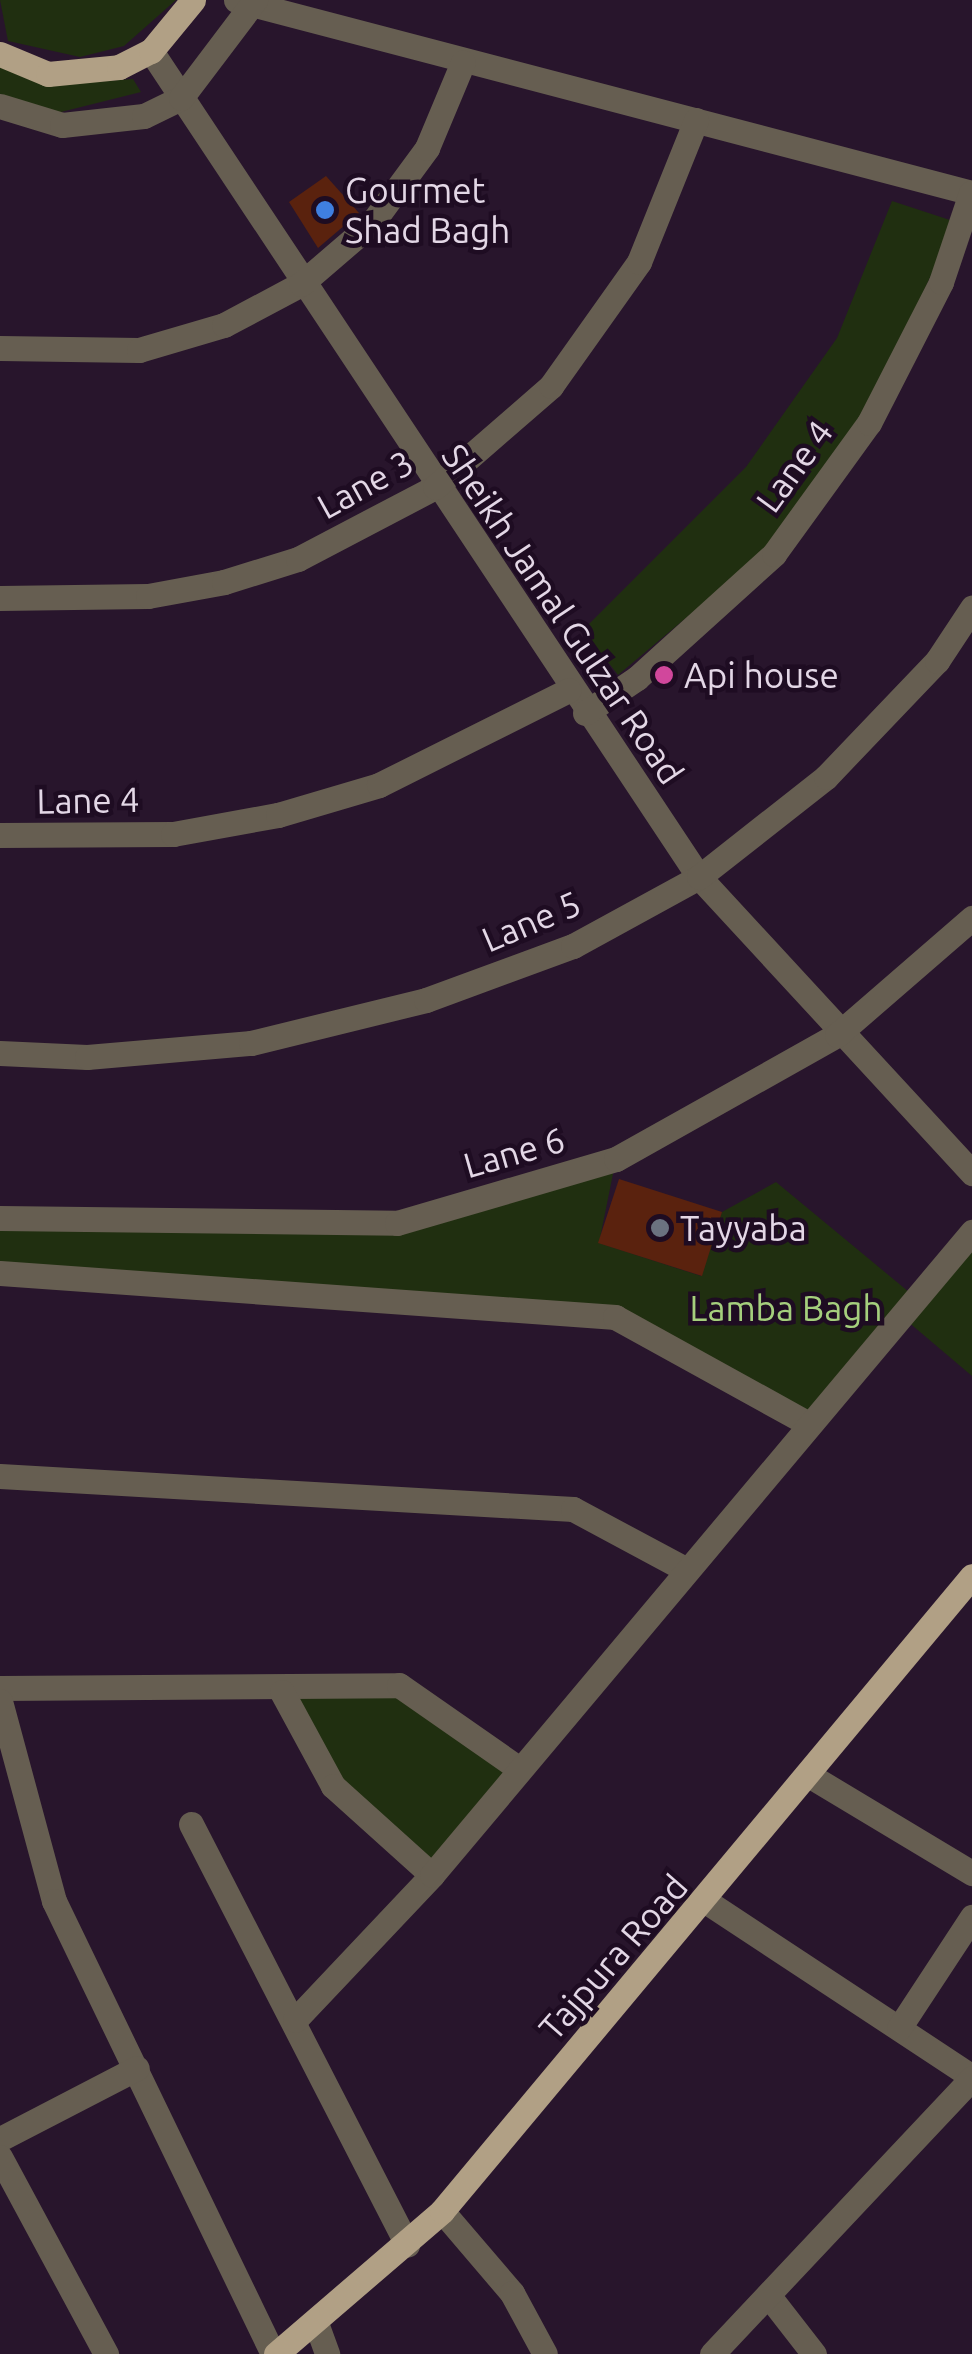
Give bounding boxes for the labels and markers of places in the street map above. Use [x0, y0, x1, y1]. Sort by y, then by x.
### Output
place label: Gourmet Shad Bagh [345, 169, 510, 251]
marker: Gourmet Shad Bagh [314, 199, 336, 221]
place label: Api house [684, 654, 839, 696]
marker: Api house [653, 664, 675, 686]
place label: Tayyaba [680, 1207, 807, 1249]
marker: Tayyaba [649, 1217, 671, 1239]

